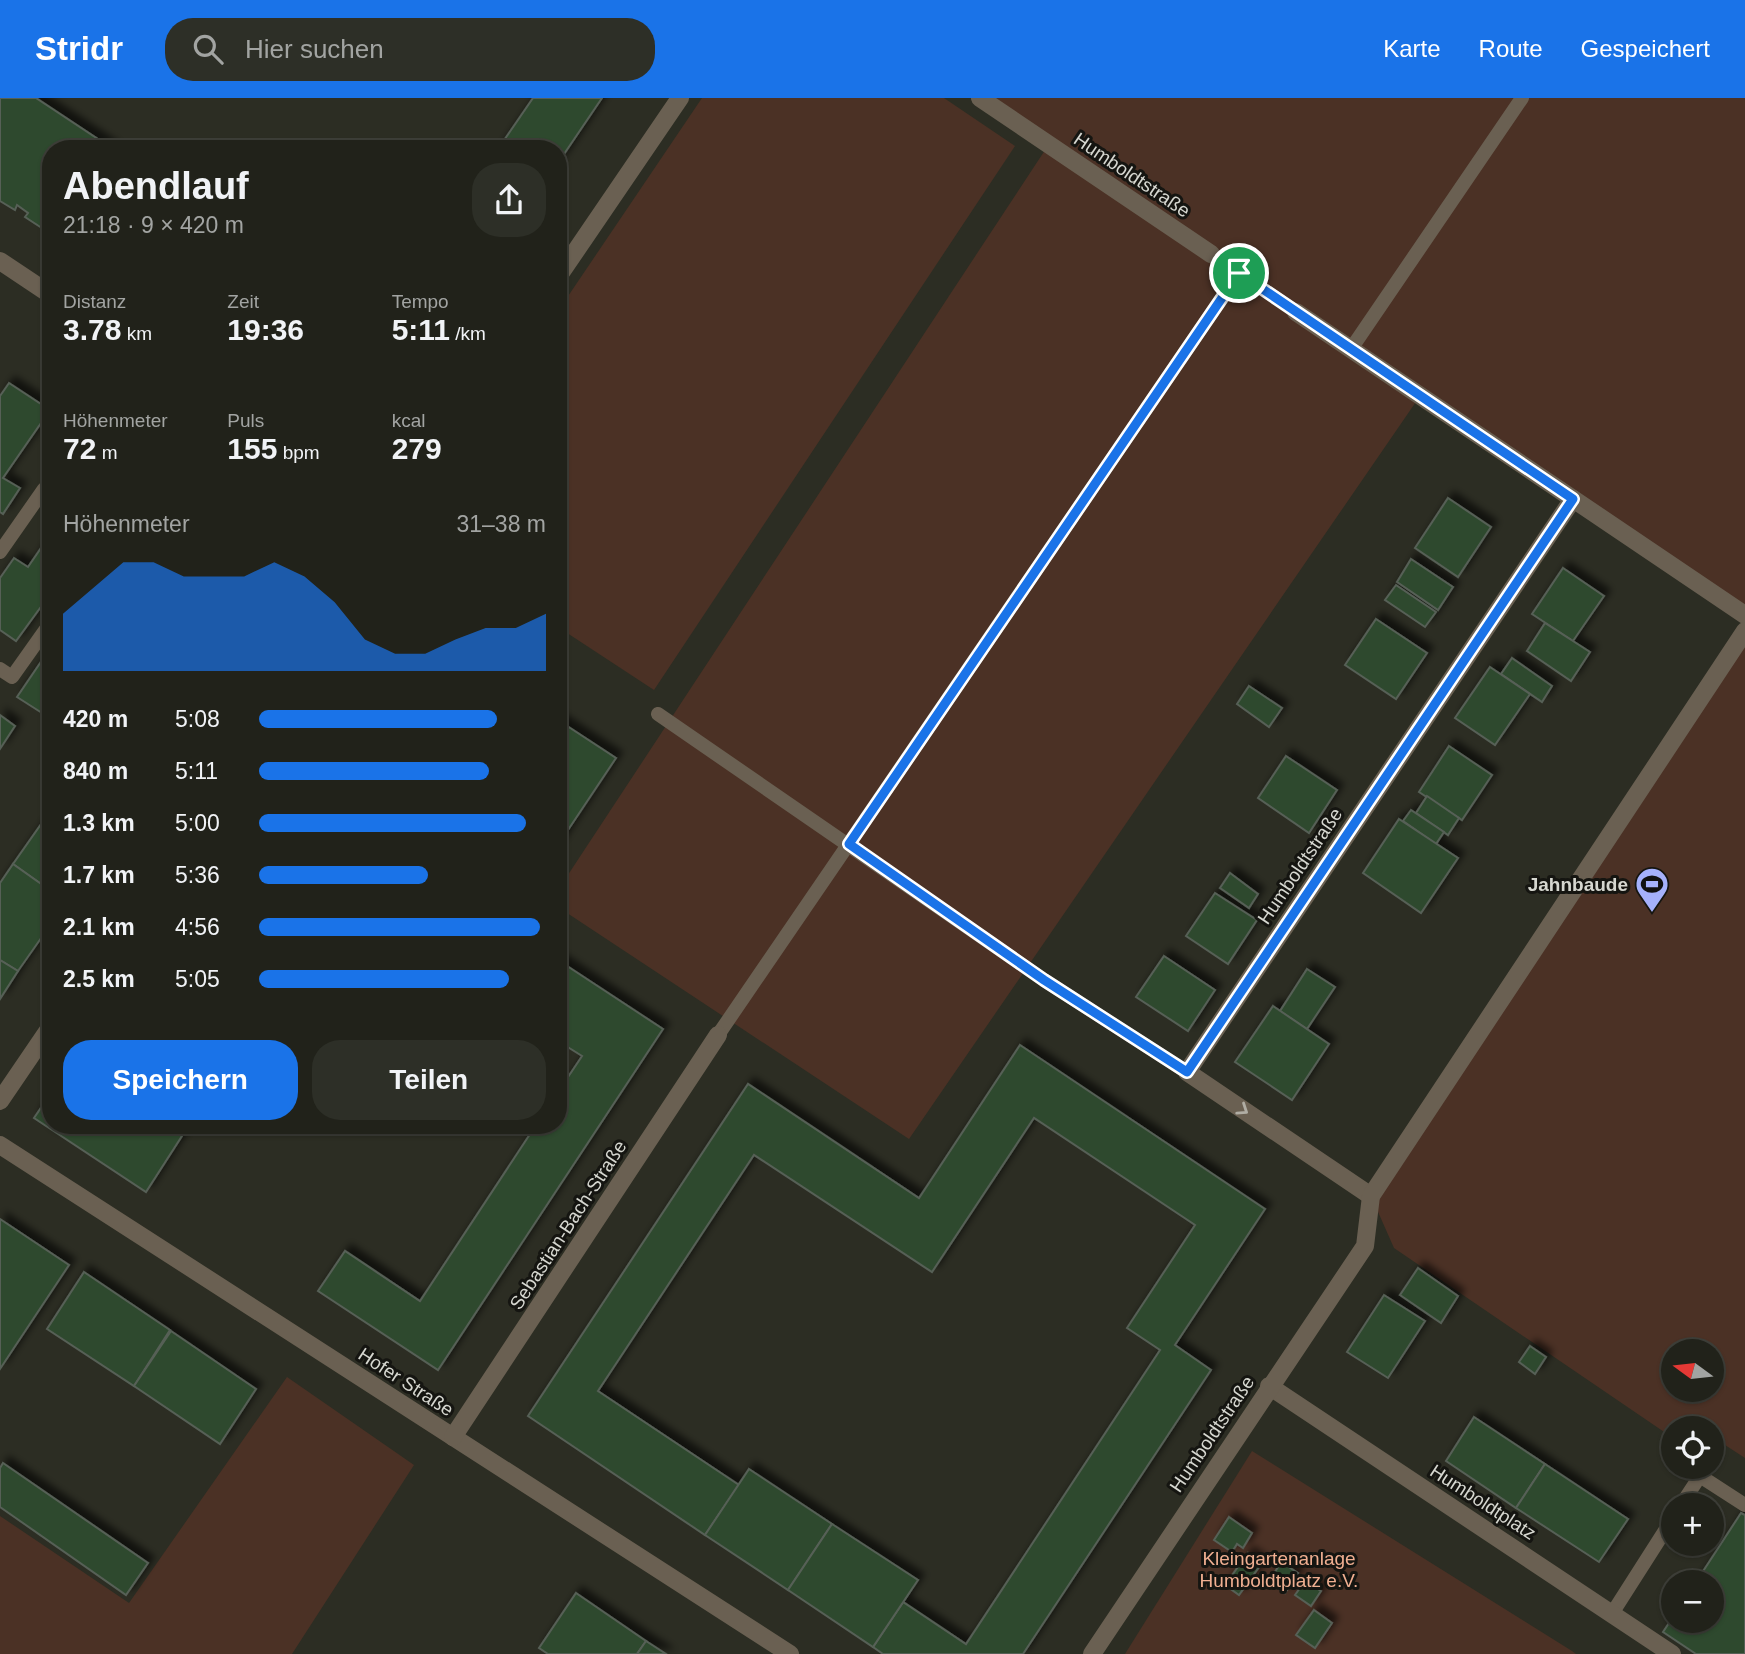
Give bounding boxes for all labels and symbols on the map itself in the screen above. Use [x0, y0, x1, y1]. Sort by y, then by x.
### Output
street label: Humboldtstraße [1070, 129, 1194, 221]
pin [1209, 243, 1269, 303]
street label: Humboldtstraße [1254, 804, 1346, 928]
sports icon: Jahnbaude [1633, 865, 1671, 914]
place label: Jahnbaude [1528, 874, 1628, 895]
one-way arrow [1235, 1102, 1248, 1114]
street label: Sebastian-Bach-Straße [505, 1136, 631, 1314]
north arrow [1661, 1339, 1724, 1402]
street label: Hofer Straße [355, 1344, 457, 1420]
street label: Humboldtstraße [1166, 1372, 1258, 1496]
street label: Humboldtplatz [1426, 1460, 1540, 1544]
park label: Kleingartenanlage Humboldtplatz e.V. [1200, 1548, 1358, 1591]

